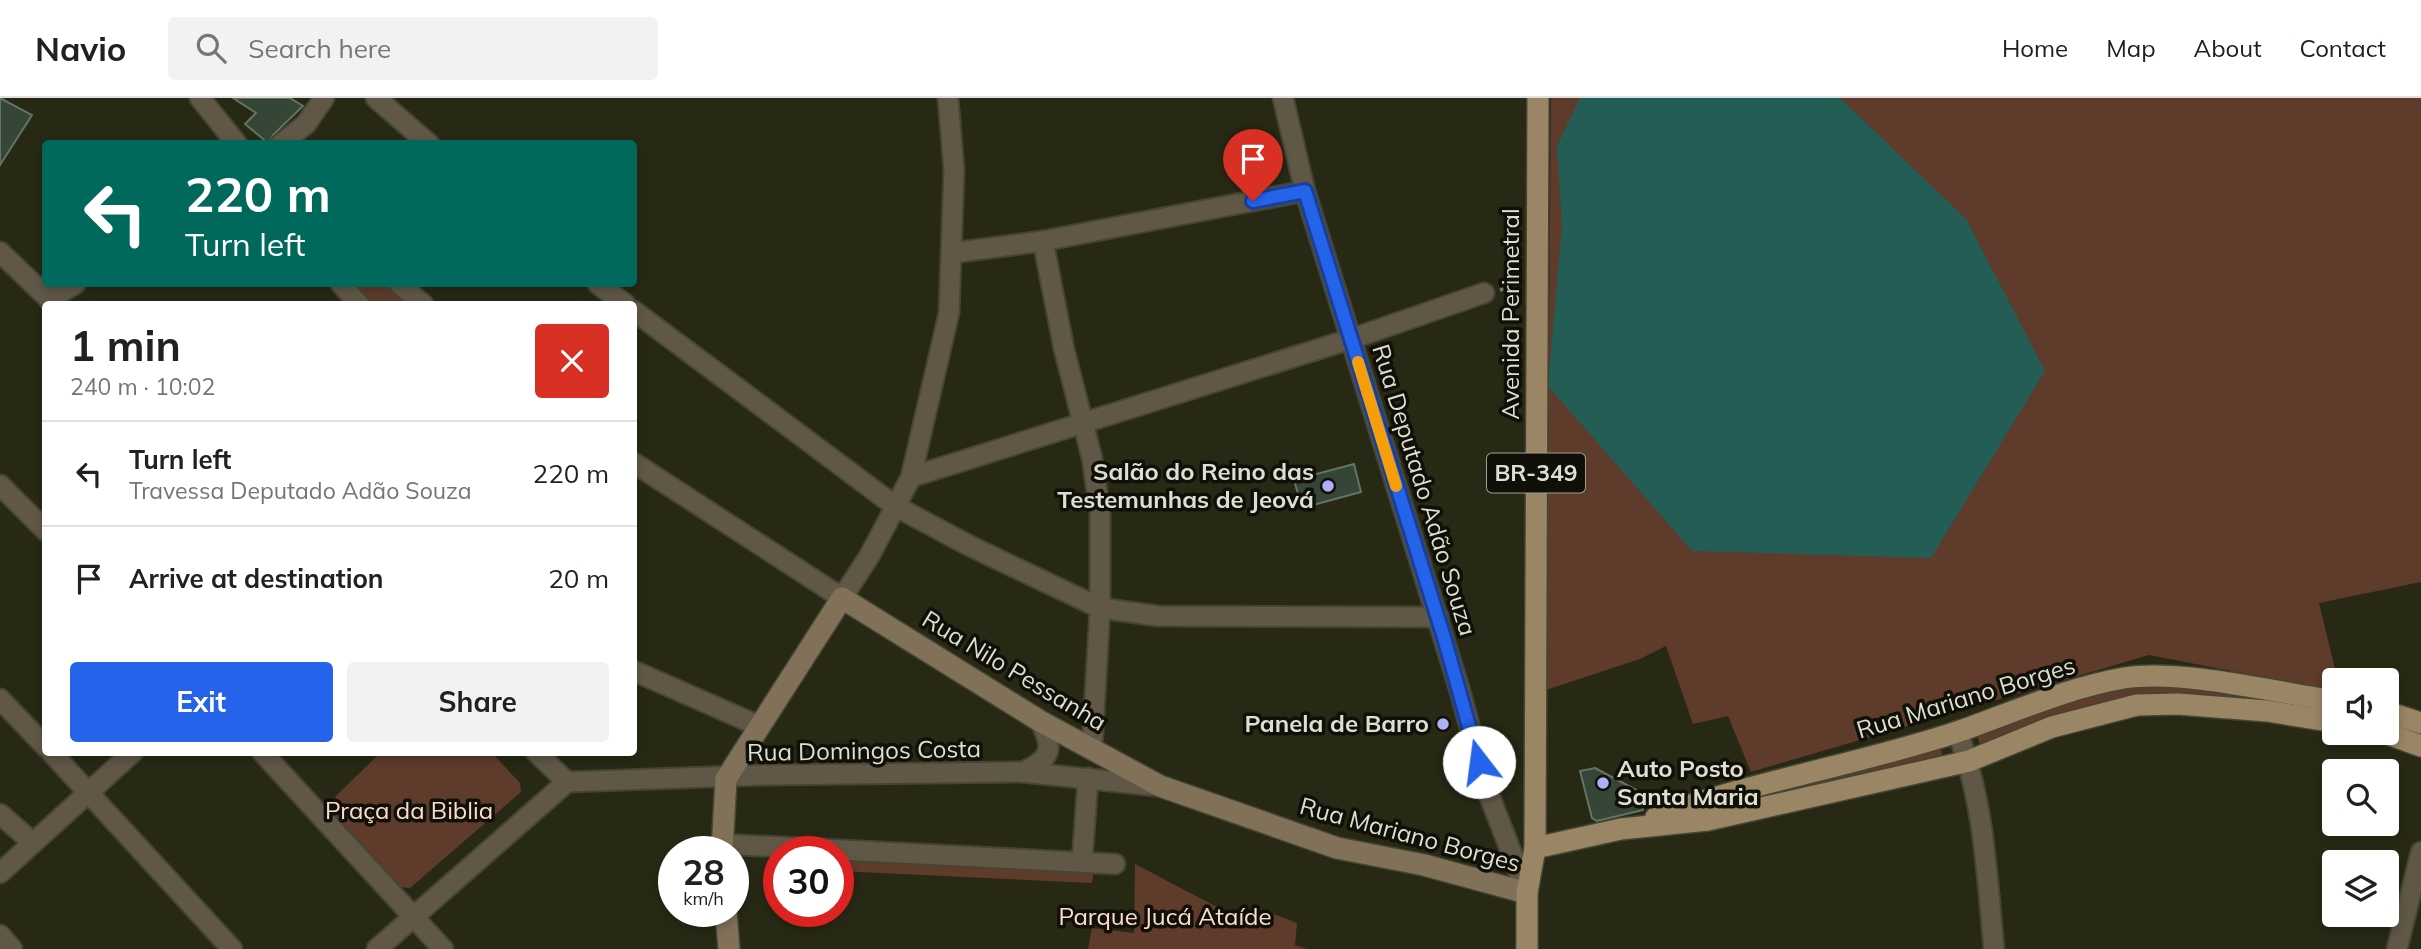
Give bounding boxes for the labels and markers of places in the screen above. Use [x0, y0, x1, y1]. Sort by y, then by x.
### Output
pin [1223, 129, 1283, 201]
place label: Salão do Reino das Testemunhas de Jeová [1057, 456, 1314, 514]
marker: Salão do Reino das Testemunhas de Jeová [1320, 478, 1336, 494]
place label: Panela de Barro [1244, 708, 1429, 738]
marker: Panela de Barro [1435, 716, 1451, 732]
place label: Auto Posto Santa Maria [1617, 753, 1759, 811]
marker: Auto Posto Santa Maria [1595, 775, 1611, 791]

